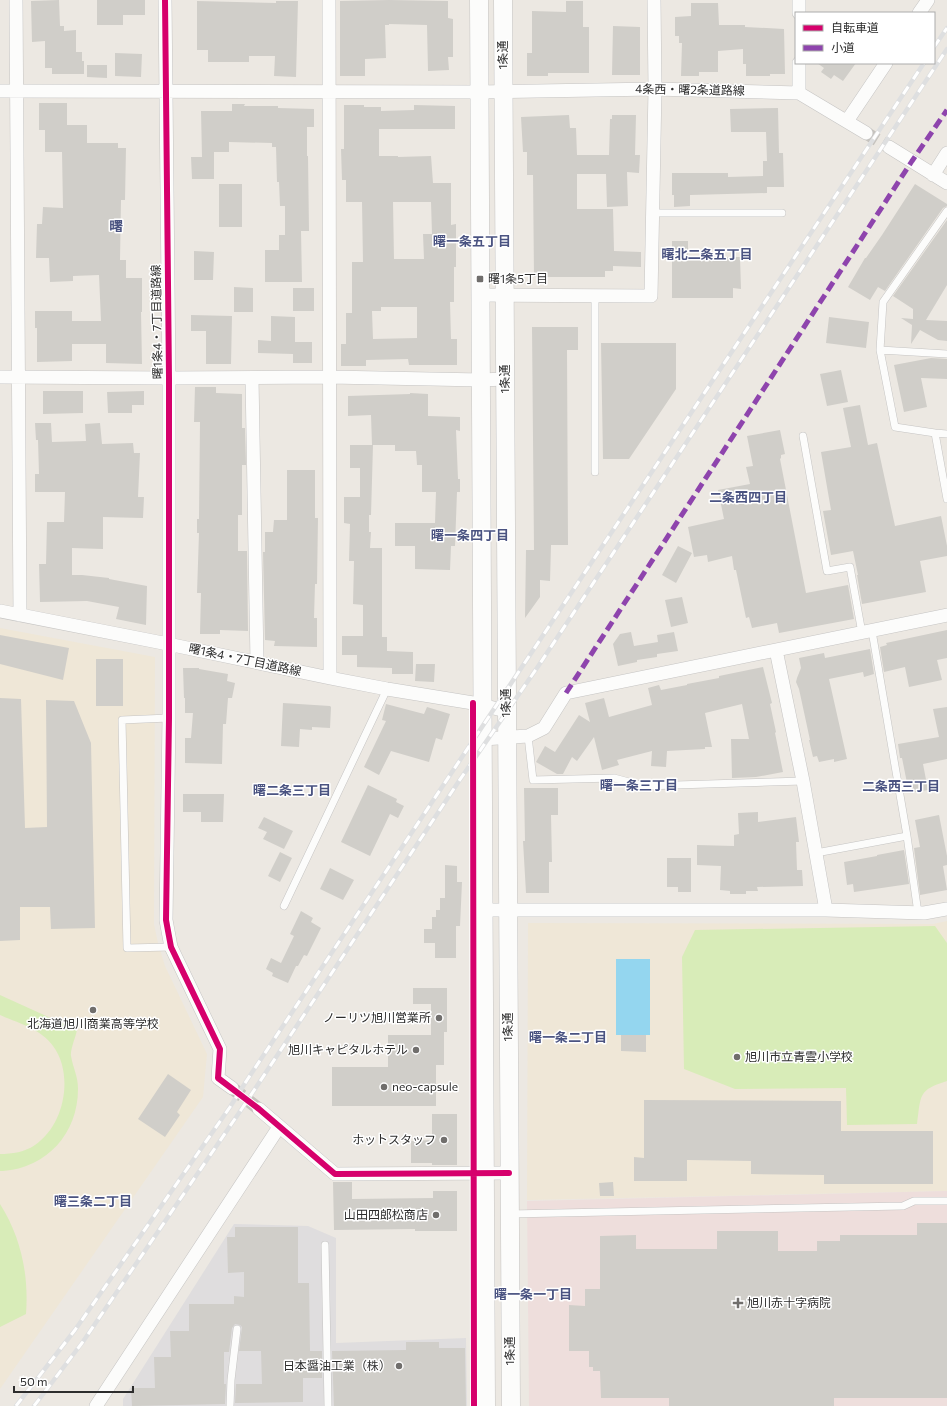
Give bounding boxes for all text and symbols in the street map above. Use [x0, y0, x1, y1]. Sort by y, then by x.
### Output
legend [795, 12, 935, 64]
text: 自転車道 [831, 20, 879, 34]
street label: 1条通 [495, 40, 509, 70]
text: 小道 [831, 40, 855, 54]
street label: 4条西・曙2条道路線 [635, 81, 745, 97]
district label: 曙 [109, 217, 123, 234]
district label: 曙一条五丁目 [433, 233, 511, 249]
district label: 曙北二条五丁目 [661, 246, 753, 262]
street label: 曙1条4・7丁目道路線 [148, 265, 164, 379]
place label: 曙1条5丁目 [488, 271, 548, 285]
marker: 曙1条5丁目 [475, 274, 485, 284]
street label: 1条通 [497, 364, 511, 394]
district label: 二条西四丁目 [709, 489, 787, 505]
district label: 曙一条四丁目 [431, 527, 509, 543]
street label: 曙1条4・7丁目道路線 [188, 640, 303, 678]
street label: 1条通 [498, 688, 512, 718]
district label: 曙一条三丁目 [600, 777, 678, 793]
district label: 二条西三丁目 [862, 778, 940, 794]
district label: 曙二条三丁目 [253, 782, 331, 798]
marker: 北海道旭川商業高等学校 [88, 1005, 98, 1015]
place label: ノーリツ旭川営業所 [323, 1010, 431, 1024]
street label: 1条通 [500, 1012, 514, 1042]
marker: ノーリツ旭川営業所 [434, 1013, 444, 1023]
place label: 北海道旭川商業高等学校 [27, 1016, 159, 1030]
district label: 曙一条二丁目 [529, 1029, 607, 1045]
place label: 旭川キャピタルホテル [288, 1042, 408, 1056]
marker: 旭川キャピタルホテル [411, 1045, 421, 1055]
place label: 旭川市立青雲小学校 [745, 1049, 853, 1063]
marker: 旭川市立青雲小学校 [732, 1052, 742, 1062]
place label: neo‐capsule [392, 1079, 458, 1093]
marker: neo‐capsule [379, 1082, 389, 1092]
place label: ホットスタッフ [352, 1132, 436, 1146]
marker: ホットスタッフ [439, 1135, 449, 1145]
district label: 曙三条二丁目 [54, 1193, 132, 1209]
place label: 山田四郎松商店 [344, 1207, 428, 1221]
marker: 山田四郎松商店 [431, 1210, 441, 1220]
district label: 曙一条一丁目 [494, 1286, 572, 1302]
place label: 旭川赤十字病院 [747, 1295, 831, 1309]
marker: 旭川赤十字病院 [732, 1297, 744, 1309]
street label: 1条通 [502, 1336, 516, 1366]
place label: 日本醤油工業（株） [283, 1358, 391, 1372]
marker: 日本醤油工業（株） [394, 1361, 404, 1371]
scale bar [14, 1368, 133, 1394]
text: 50 m [20, 1374, 48, 1388]

